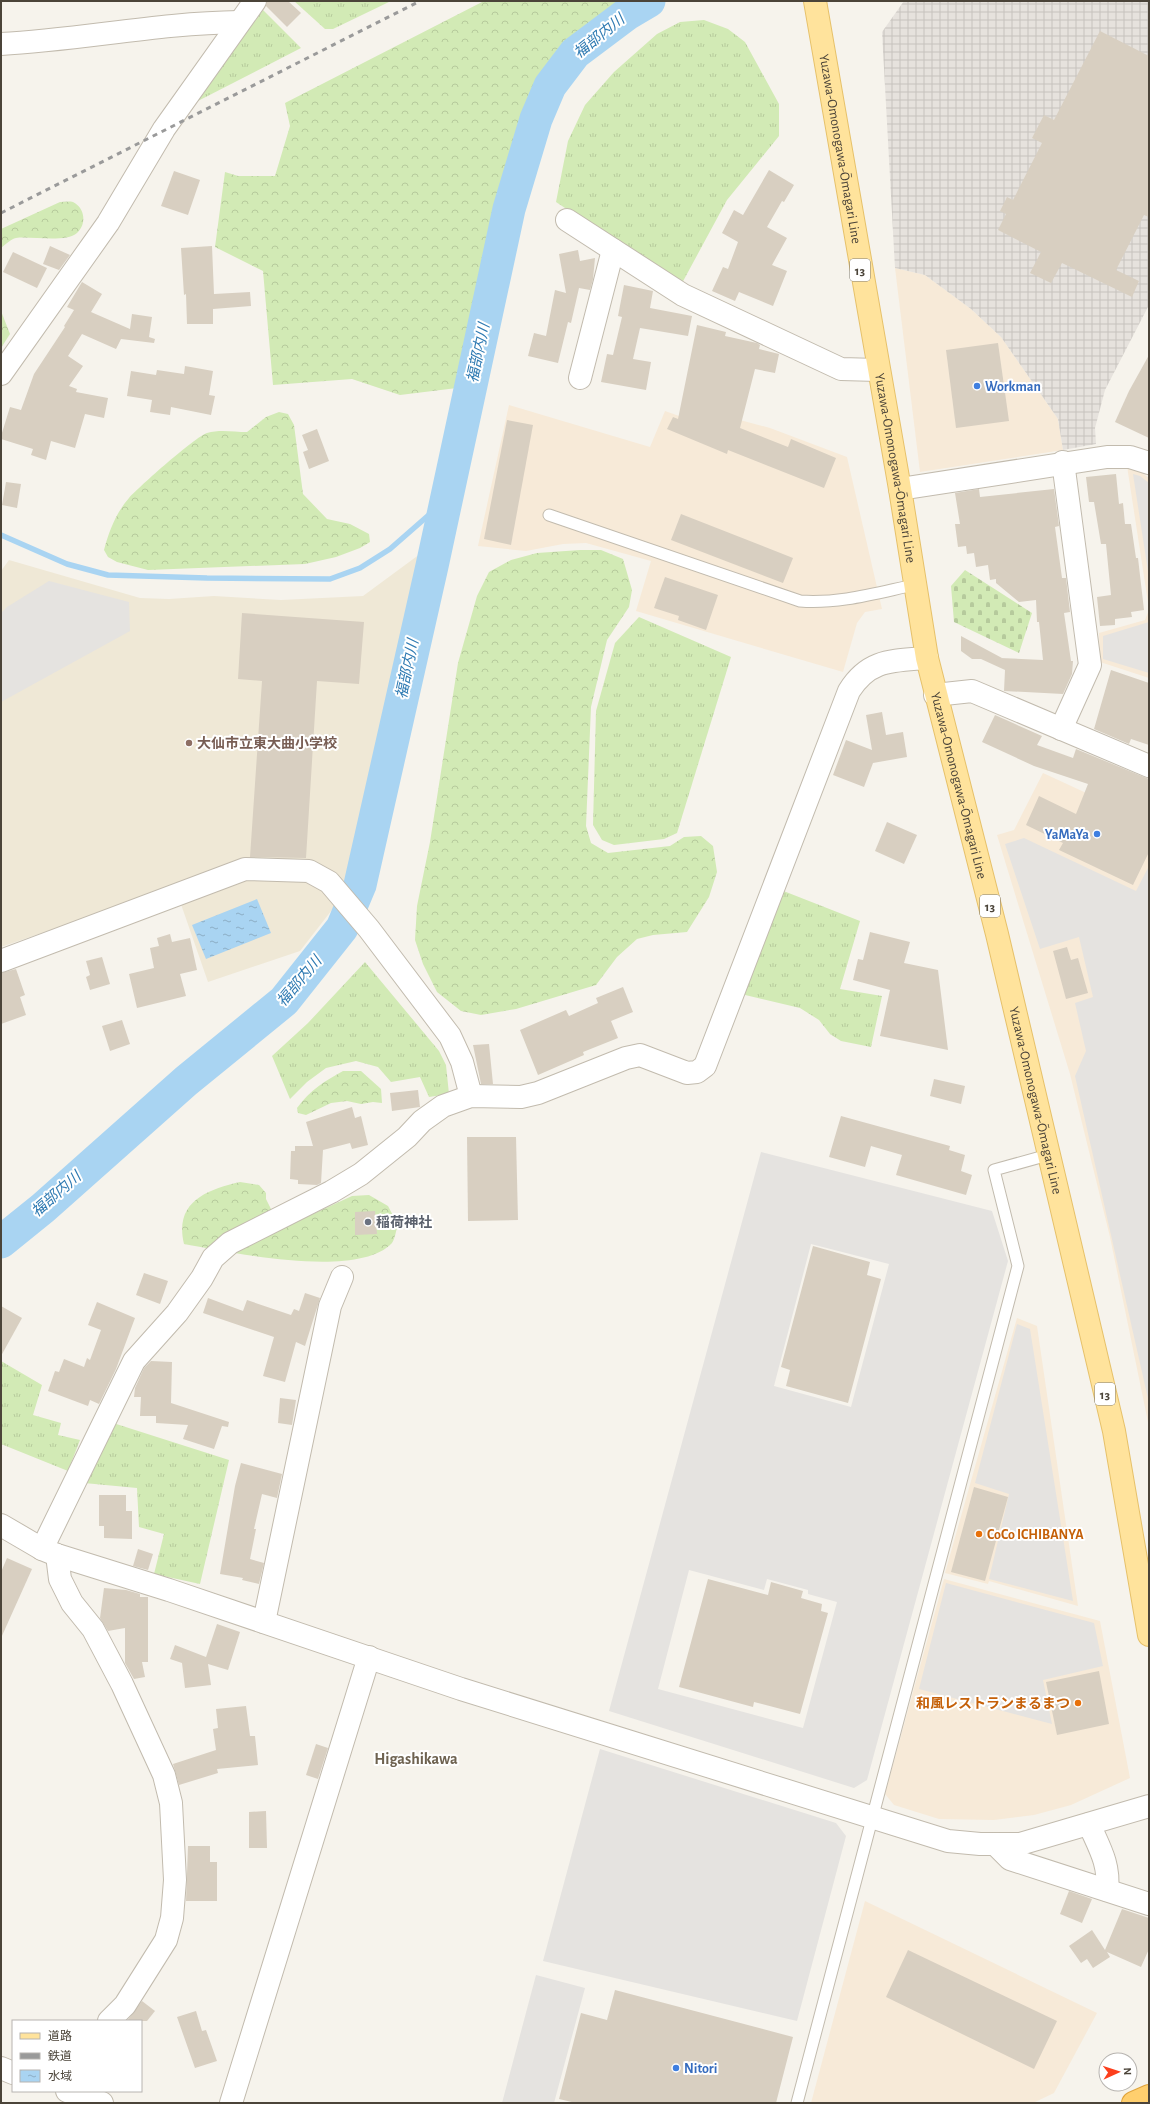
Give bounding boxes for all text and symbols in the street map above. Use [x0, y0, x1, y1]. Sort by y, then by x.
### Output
water label: 福部内川 [571, 10, 629, 61]
street label: Yuzawa-Omonogawa-Ōmagari Line [816, 53, 863, 245]
road number: 13 [850, 259, 870, 281]
water label: 福部内川 [464, 320, 492, 384]
street label: Yuzawa-Omonogawa-Ōmagari Line [872, 372, 918, 564]
place label: Workman [985, 380, 1041, 394]
marker: Workman [972, 381, 982, 391]
water label: 福部内川 [393, 636, 421, 700]
street label: Yuzawa-Omonogawa-Ōmagari Line [928, 691, 989, 881]
place label: 大仙市立東大曲小学校 [197, 736, 337, 751]
marker: 大仙市立東大曲小学校 [184, 738, 194, 748]
place label: YaMaYa [1045, 828, 1089, 842]
marker: YaMaYa [1092, 829, 1102, 839]
road number: 13 [980, 895, 1000, 917]
water label: 福部内川 [274, 951, 326, 1009]
street label: Yuzawa-Omonogawa-Ōmagari Line [1006, 1005, 1064, 1196]
water label: 福部内川 [28, 1167, 85, 1220]
place label: 稲荷神社 [376, 1214, 432, 1230]
marker: 稲荷神社 [363, 1217, 373, 1227]
road number: 13 [1095, 1383, 1115, 1405]
place label: CoCo ICHIBANYA [987, 1528, 1084, 1542]
marker: CoCo ICHIBANYA [974, 1529, 984, 1539]
place label: 和風レストランまるまつ [916, 1696, 1070, 1711]
marker: 和風レストランまるまつ [1073, 1698, 1083, 1708]
district label: Higashikawa [374, 1751, 458, 1767]
legend [12, 2020, 142, 2092]
text: 道路 [48, 2029, 72, 2042]
text: 鉄道 [48, 2049, 72, 2062]
north arrow [1098, 2052, 1138, 2092]
place label: Nitori [684, 2062, 717, 2076]
marker: Nitori [671, 2063, 681, 2073]
text: N [1122, 2067, 1133, 2076]
text: 水域 [48, 2070, 72, 2082]

